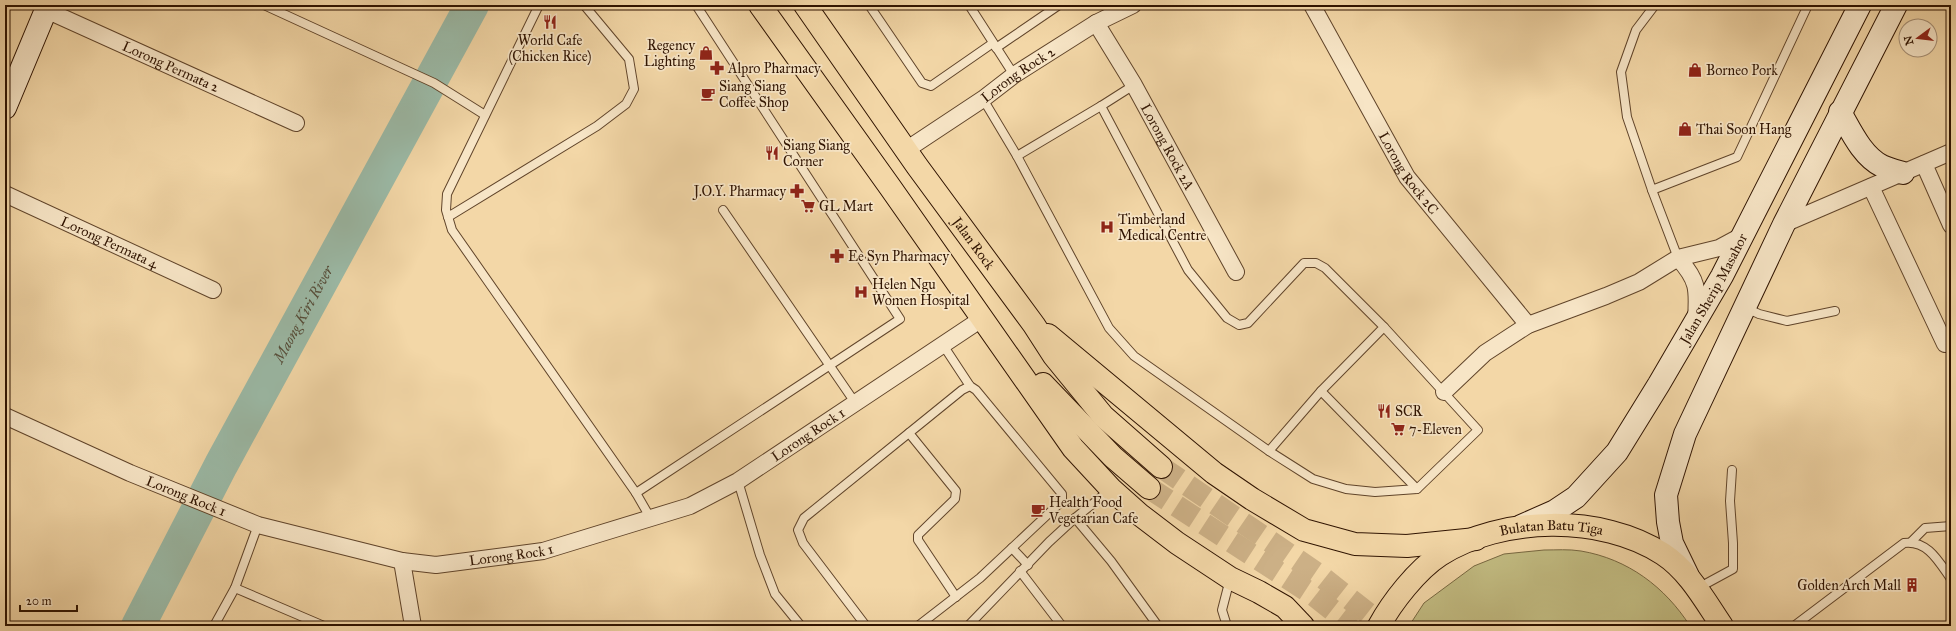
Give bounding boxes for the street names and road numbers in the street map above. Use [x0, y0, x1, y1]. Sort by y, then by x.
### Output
street label: Lorong Permata 2 [120, 38, 222, 96]
street label: Lorong Rock 2 [978, 43, 1058, 106]
street label: Lorong Rock 2A [1137, 101, 1198, 193]
street label: Lorong Rock 2C [1375, 129, 1442, 218]
street label: Jalan Rock [947, 212, 999, 273]
street label: Lorong Permata 4 [58, 213, 162, 273]
street label: Jalan Sherip Masahor [1675, 230, 1752, 349]
street label: Lorong Rock 1 [768, 404, 849, 465]
street label: Lorong Rock 1 [143, 472, 229, 520]
street label: Bulatan Batu Tiga [1498, 517, 1605, 540]
street label: Lorong Rock 1 [468, 540, 556, 570]

